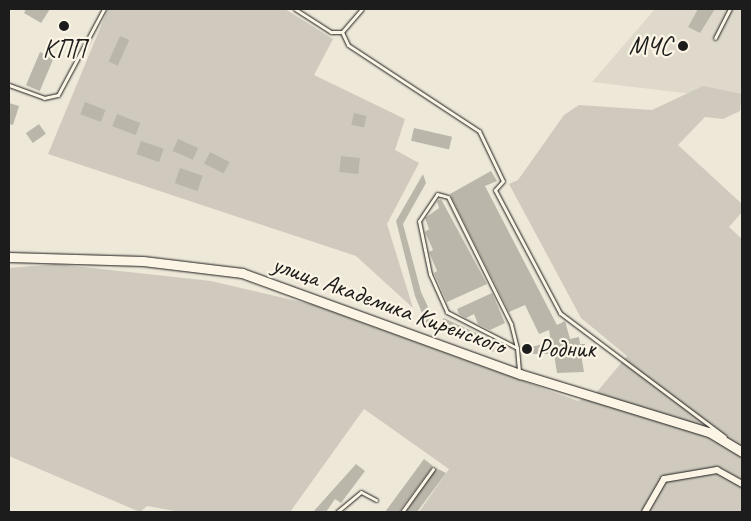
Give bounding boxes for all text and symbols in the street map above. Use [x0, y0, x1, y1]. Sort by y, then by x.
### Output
marker: КПП [58, 20, 70, 32]
place label: МЧС [629, 31, 672, 61]
place label: КПП [43, 34, 85, 64]
marker: МЧС [676, 39, 690, 53]
street label: улица Академика Киренского [270, 250, 508, 360]
place label: Родник [537, 334, 595, 364]
marker: Родник [521, 343, 533, 355]

